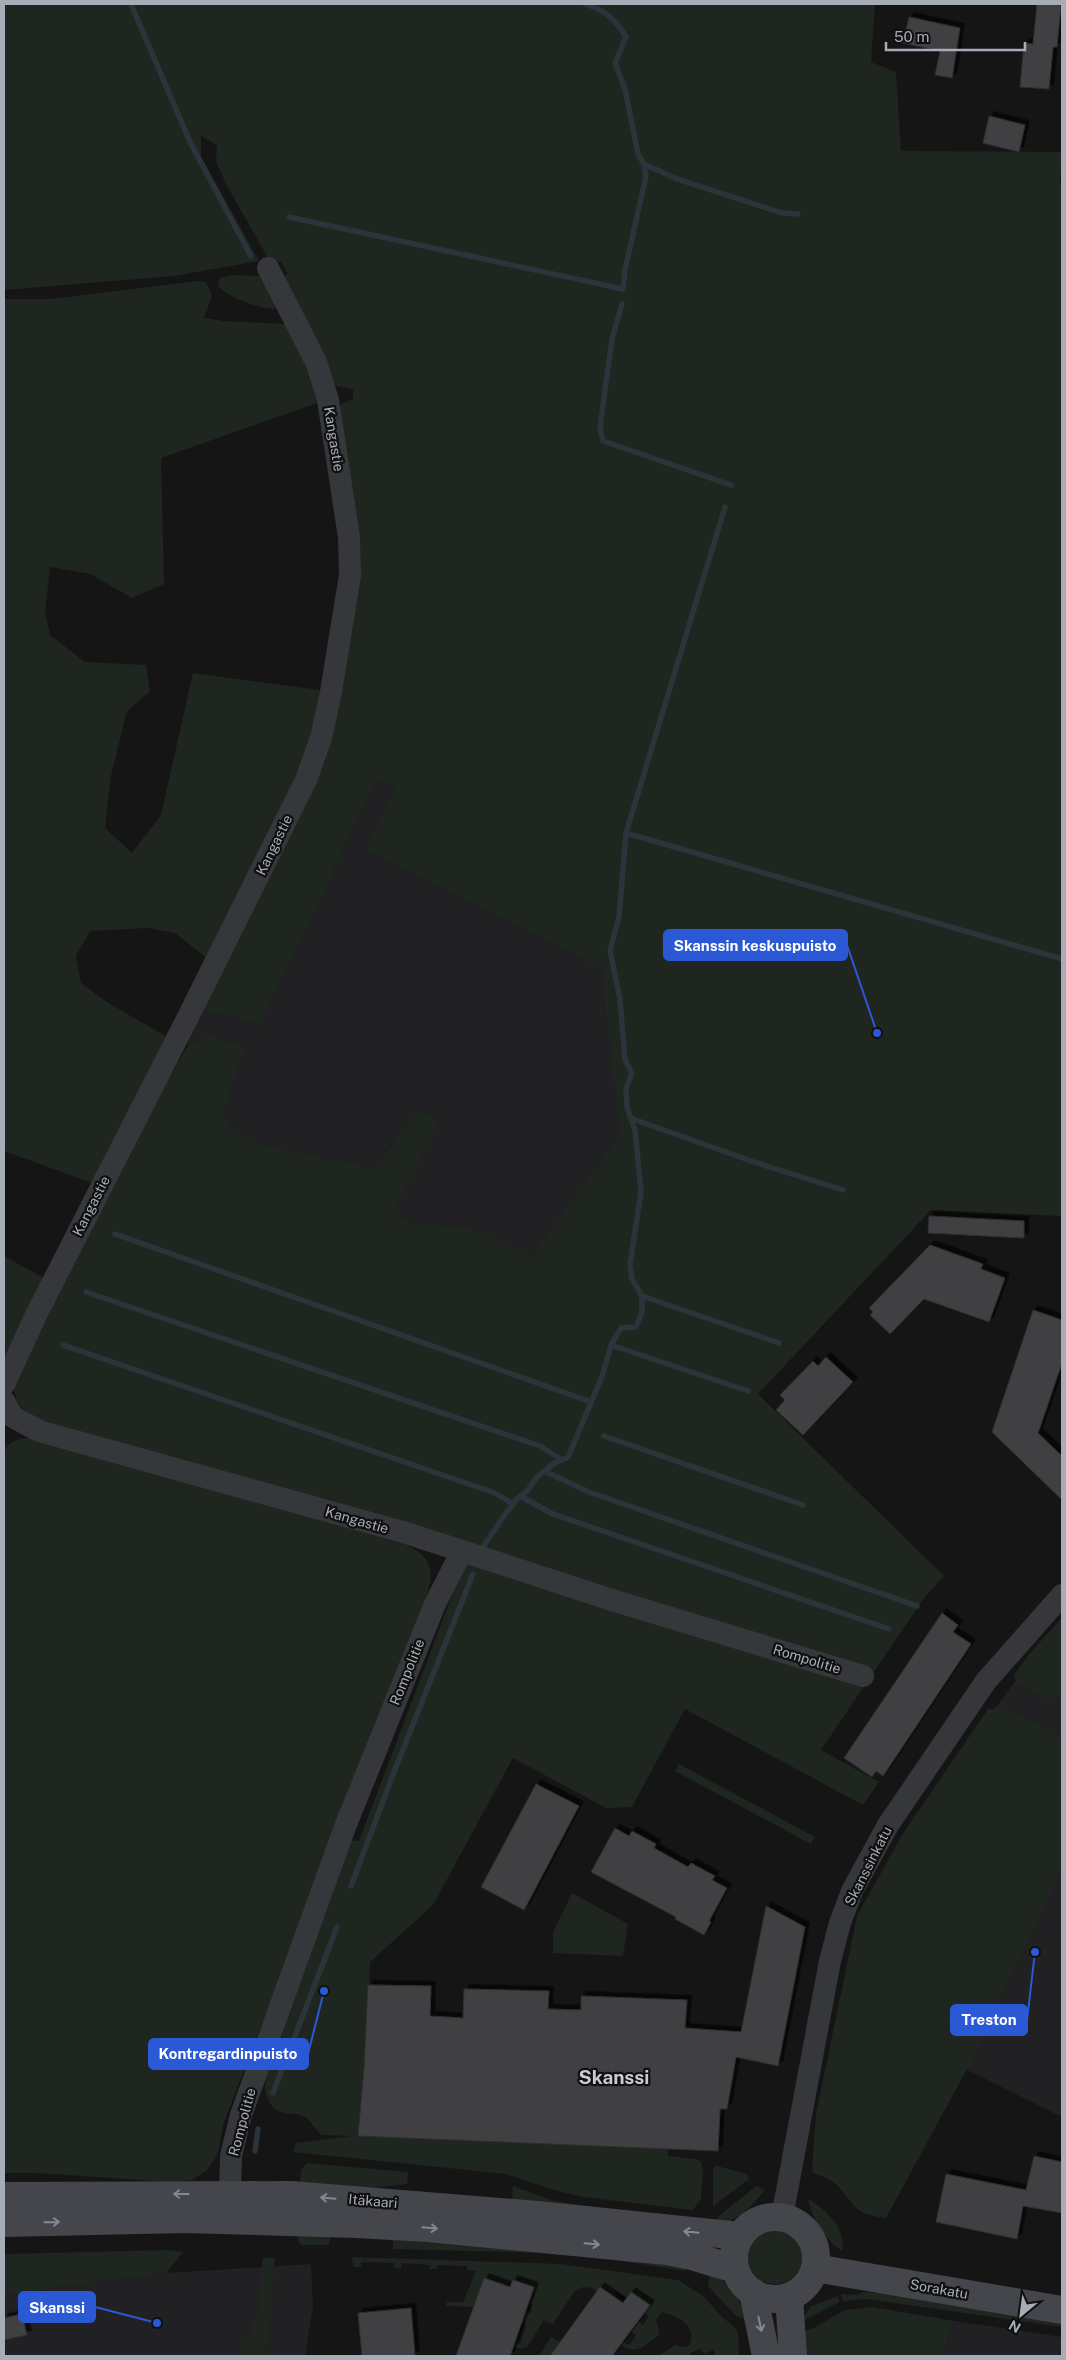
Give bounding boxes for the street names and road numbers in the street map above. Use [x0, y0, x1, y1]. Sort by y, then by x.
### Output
street label: Kangastie [321, 406, 347, 473]
street label: Kangastie [253, 812, 296, 878]
street label: Kangastie [69, 1173, 113, 1239]
street label: Kangastie [323, 1503, 391, 1537]
street label: Rompolitie [386, 1636, 428, 1707]
street label: Rompolitie [771, 1641, 843, 1677]
street label: Skanssinkatu [841, 1824, 895, 1908]
street label: Rompolitie [225, 2086, 259, 2158]
street label: Itäkaari [348, 2191, 398, 2211]
street label: Sorakatu [909, 2276, 969, 2302]

